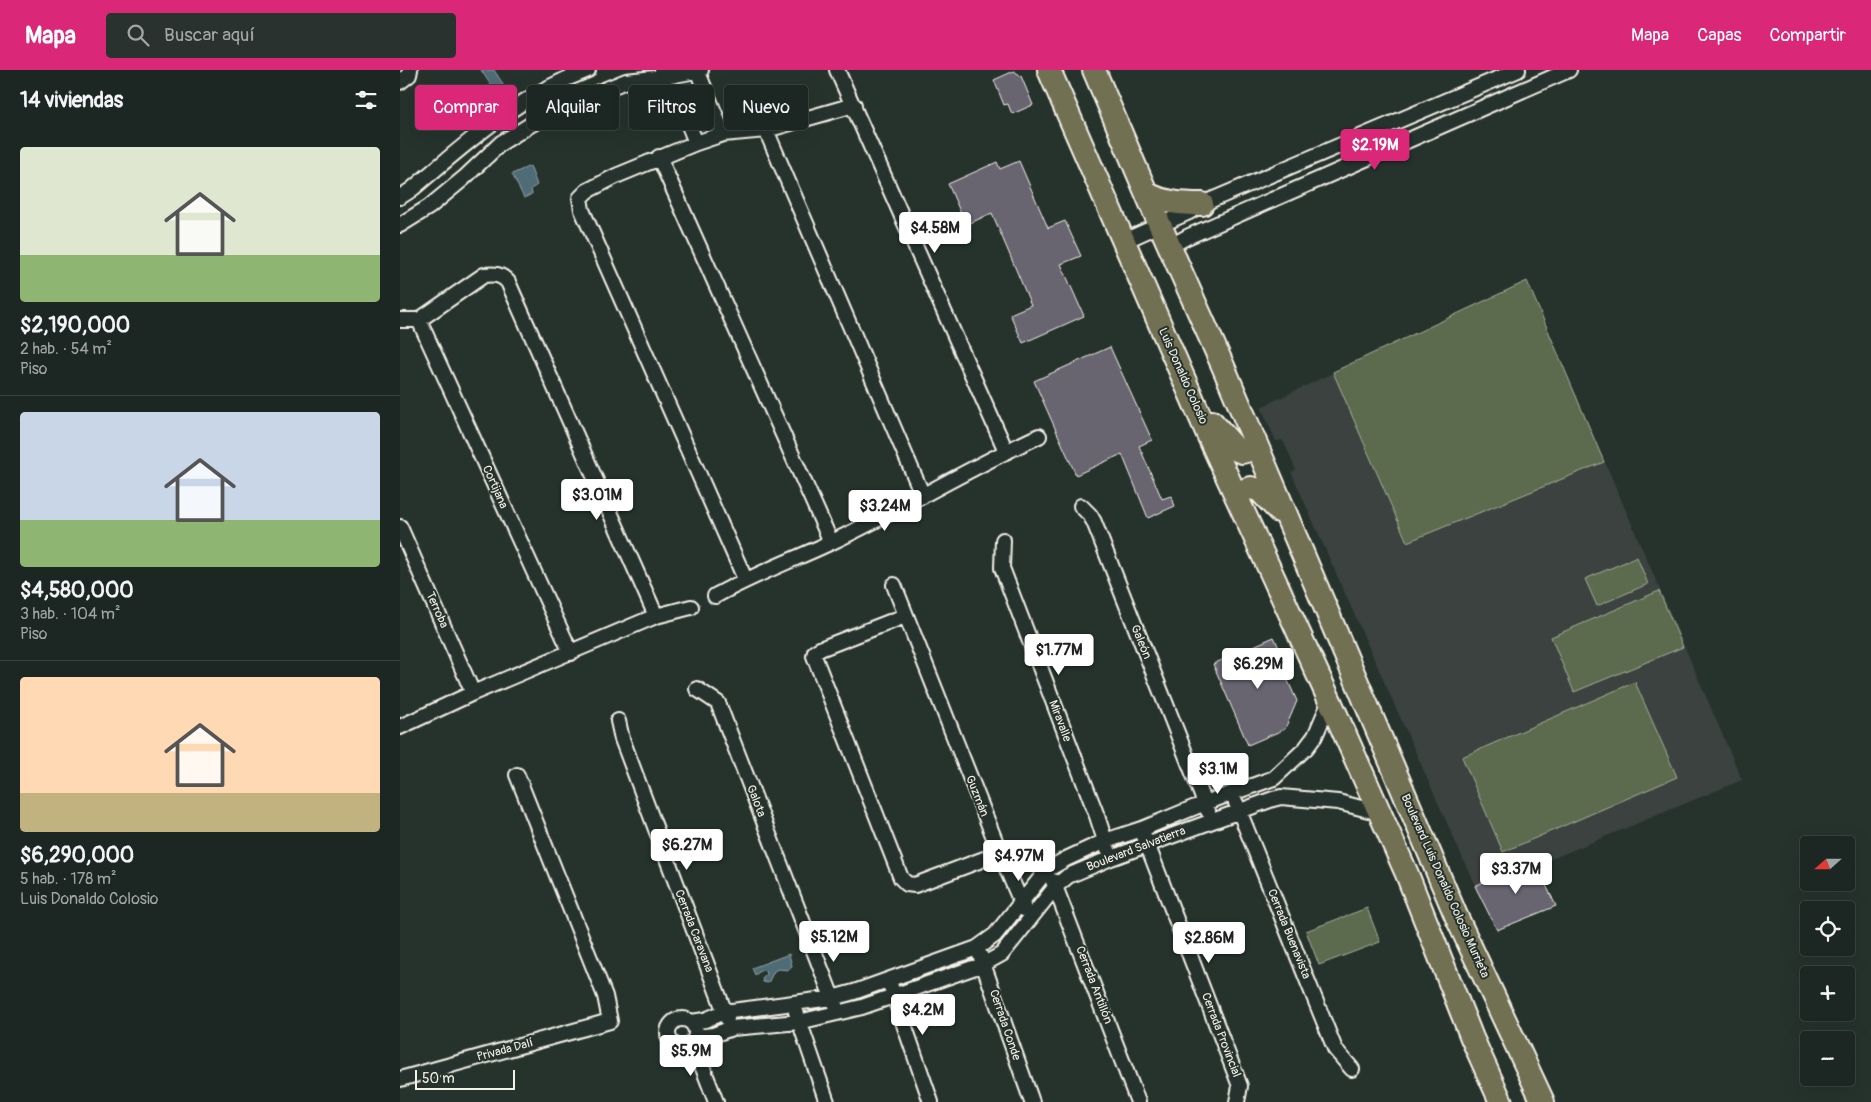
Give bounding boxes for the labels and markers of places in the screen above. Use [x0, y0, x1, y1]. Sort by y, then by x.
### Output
pin: $2.19M [1334, 128, 1416, 171]
pin: $4.58M [894, 212, 976, 254]
pin: $3.01M [556, 478, 638, 521]
pin: $3.24M [844, 490, 926, 532]
pin: $1.77M [1018, 634, 1100, 676]
pin: $6.29M [1217, 648, 1299, 690]
pin: $3.1M [1183, 752, 1253, 795]
pin: $6.27M [646, 828, 728, 871]
pin: $4.97M [978, 840, 1060, 882]
pin: $3.37M [1475, 852, 1557, 895]
pin: $5.12M [793, 920, 875, 963]
pin: $2.86M [1168, 922, 1250, 964]
pin: $4.2M [888, 994, 958, 1036]
pin: $5.9M [656, 1034, 726, 1077]

